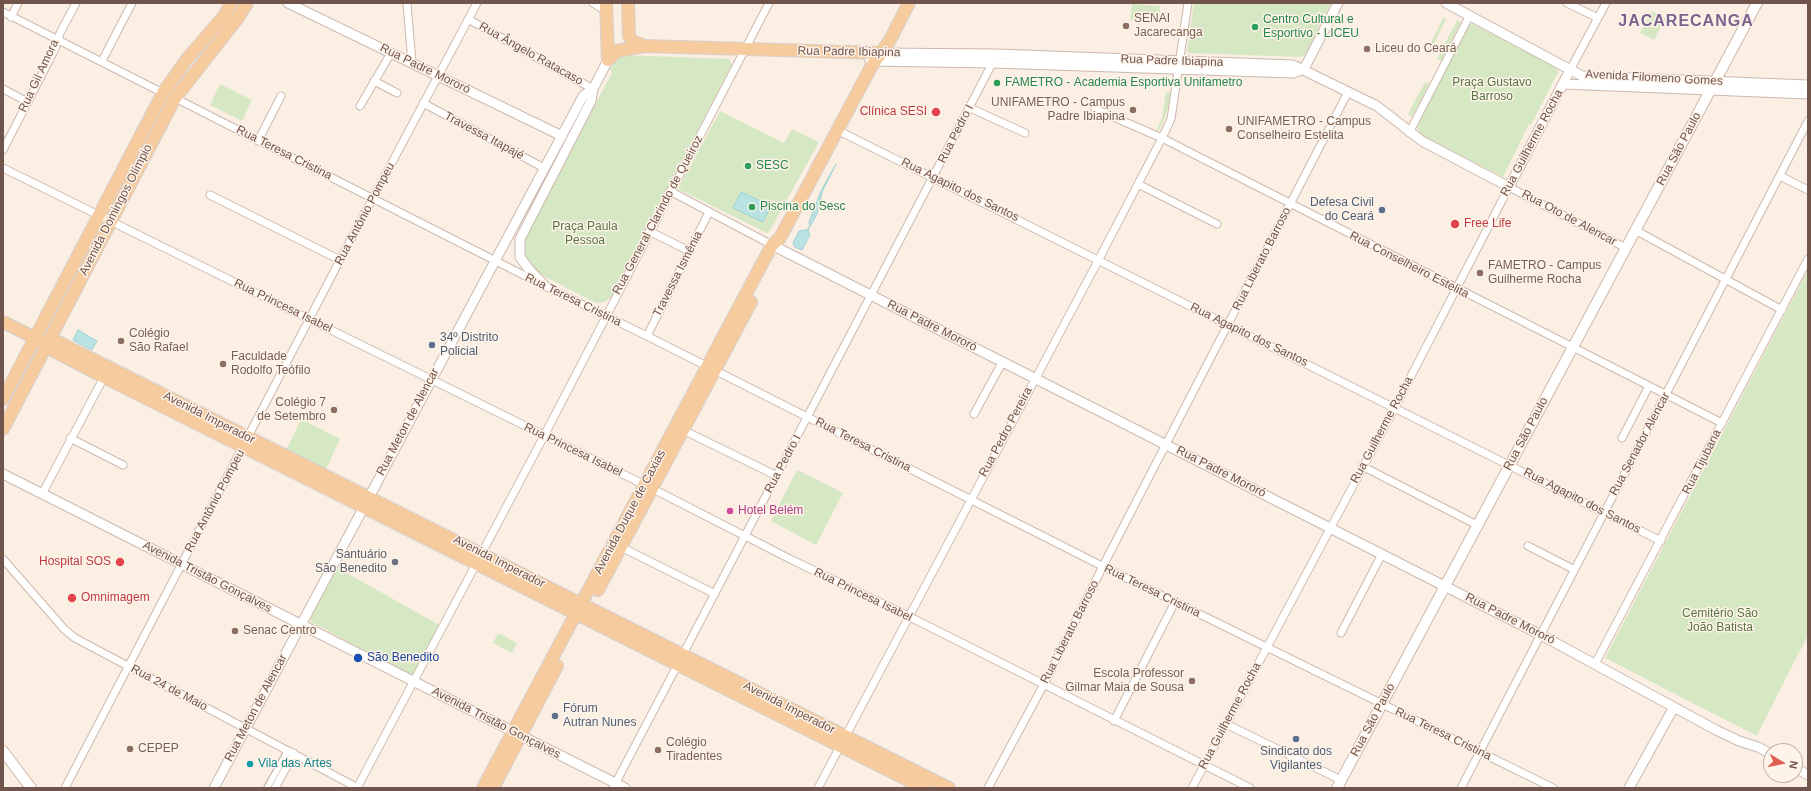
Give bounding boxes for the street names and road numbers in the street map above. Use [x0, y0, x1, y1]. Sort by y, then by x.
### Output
street label: Rua Ângelo Ratacaso [476, 19, 586, 89]
street label: Rua Gil Amora [16, 37, 62, 115]
street label: Rua Padre Mororó [377, 41, 473, 97]
street label: Rua Padre Ibiapina [798, 44, 900, 60]
street label: Rua Padre Ibiapina [1120, 52, 1224, 70]
street label: Avenida Filomeno Gomes [1585, 67, 1723, 89]
street label: Rua Guilherme Rocha [1498, 87, 1566, 199]
street label: Rua Pedro I [935, 102, 977, 166]
street label: Travessa Itapajé [442, 109, 526, 163]
street label: Rua São Paulo [1654, 110, 1704, 188]
street label: Rua Teresa Cristina [234, 123, 334, 183]
street label: Rua General Clarindo de Queiroz [610, 133, 706, 297]
street label: Avenida Domingos Olímpio [77, 142, 155, 278]
street label: Rua Agapito dos Santos [899, 155, 1021, 225]
street label: Rua Antônio Pompeu [332, 160, 398, 268]
street label: Rua Oto de Alencar [1519, 187, 1619, 249]
street label: Rua Liberato Barroso [1230, 205, 1294, 313]
street label: Travessa Ismênia [650, 229, 706, 319]
street label: Rua Conselheiro Estelita [1347, 229, 1471, 301]
street label: Rua Teresa Cristina [522, 270, 624, 330]
street label: Rua Princesa Isabel [232, 276, 334, 336]
street label: Rua Padre Mororó [885, 297, 979, 355]
street label: Rua Agapito dos Santos [1188, 300, 1310, 370]
street label: Rua Meton de Alencar [374, 366, 442, 478]
street label: Rua Guilherme Rocha [1348, 374, 1416, 486]
street label: Rua Pedro Pereira [976, 385, 1036, 479]
street label: Avenida Imperador [161, 389, 257, 447]
street label: Rua Senador Alencar [1607, 390, 1673, 498]
street label: Rua São Paulo [1501, 395, 1551, 473]
street label: Rua Teresa Cristina [813, 415, 913, 475]
street label: Rua Princesa Isabel [522, 420, 624, 480]
street label: Rua Tijubana [1679, 427, 1725, 497]
street label: Rua Pedro I [762, 432, 804, 496]
street label: Rua Padre Mororó [1174, 443, 1268, 501]
street label: Rua Antônio Pompeu [182, 447, 248, 555]
street label: Avenida Duque de Caxias [591, 447, 669, 577]
street label: Rua Agapito dos Santos [1521, 465, 1643, 537]
street label: Avenida Imperador [451, 533, 547, 591]
street label: Avenida Tristão Gonçalves [140, 538, 274, 616]
street label: Rua Teresa Cristina [1101, 561, 1203, 621]
street label: Rua Princesa Isabel [812, 565, 914, 625]
street label: Rua Liberato Barroso [1038, 578, 1102, 686]
street label: Rua Padre Mororó [1463, 590, 1557, 648]
street label: Rua Meton de Alencar [222, 652, 290, 764]
street label: Rua Guilherme Rocha [1196, 660, 1264, 772]
street label: Rua 24 de Maio [128, 662, 210, 714]
street label: Avenida Imperador [741, 679, 837, 737]
street label: Rua São Paulo [1348, 681, 1398, 759]
street label: Avenida Tristão Gonçalves [429, 684, 563, 762]
street label: Rua Teresa Cristina [1392, 704, 1494, 764]

